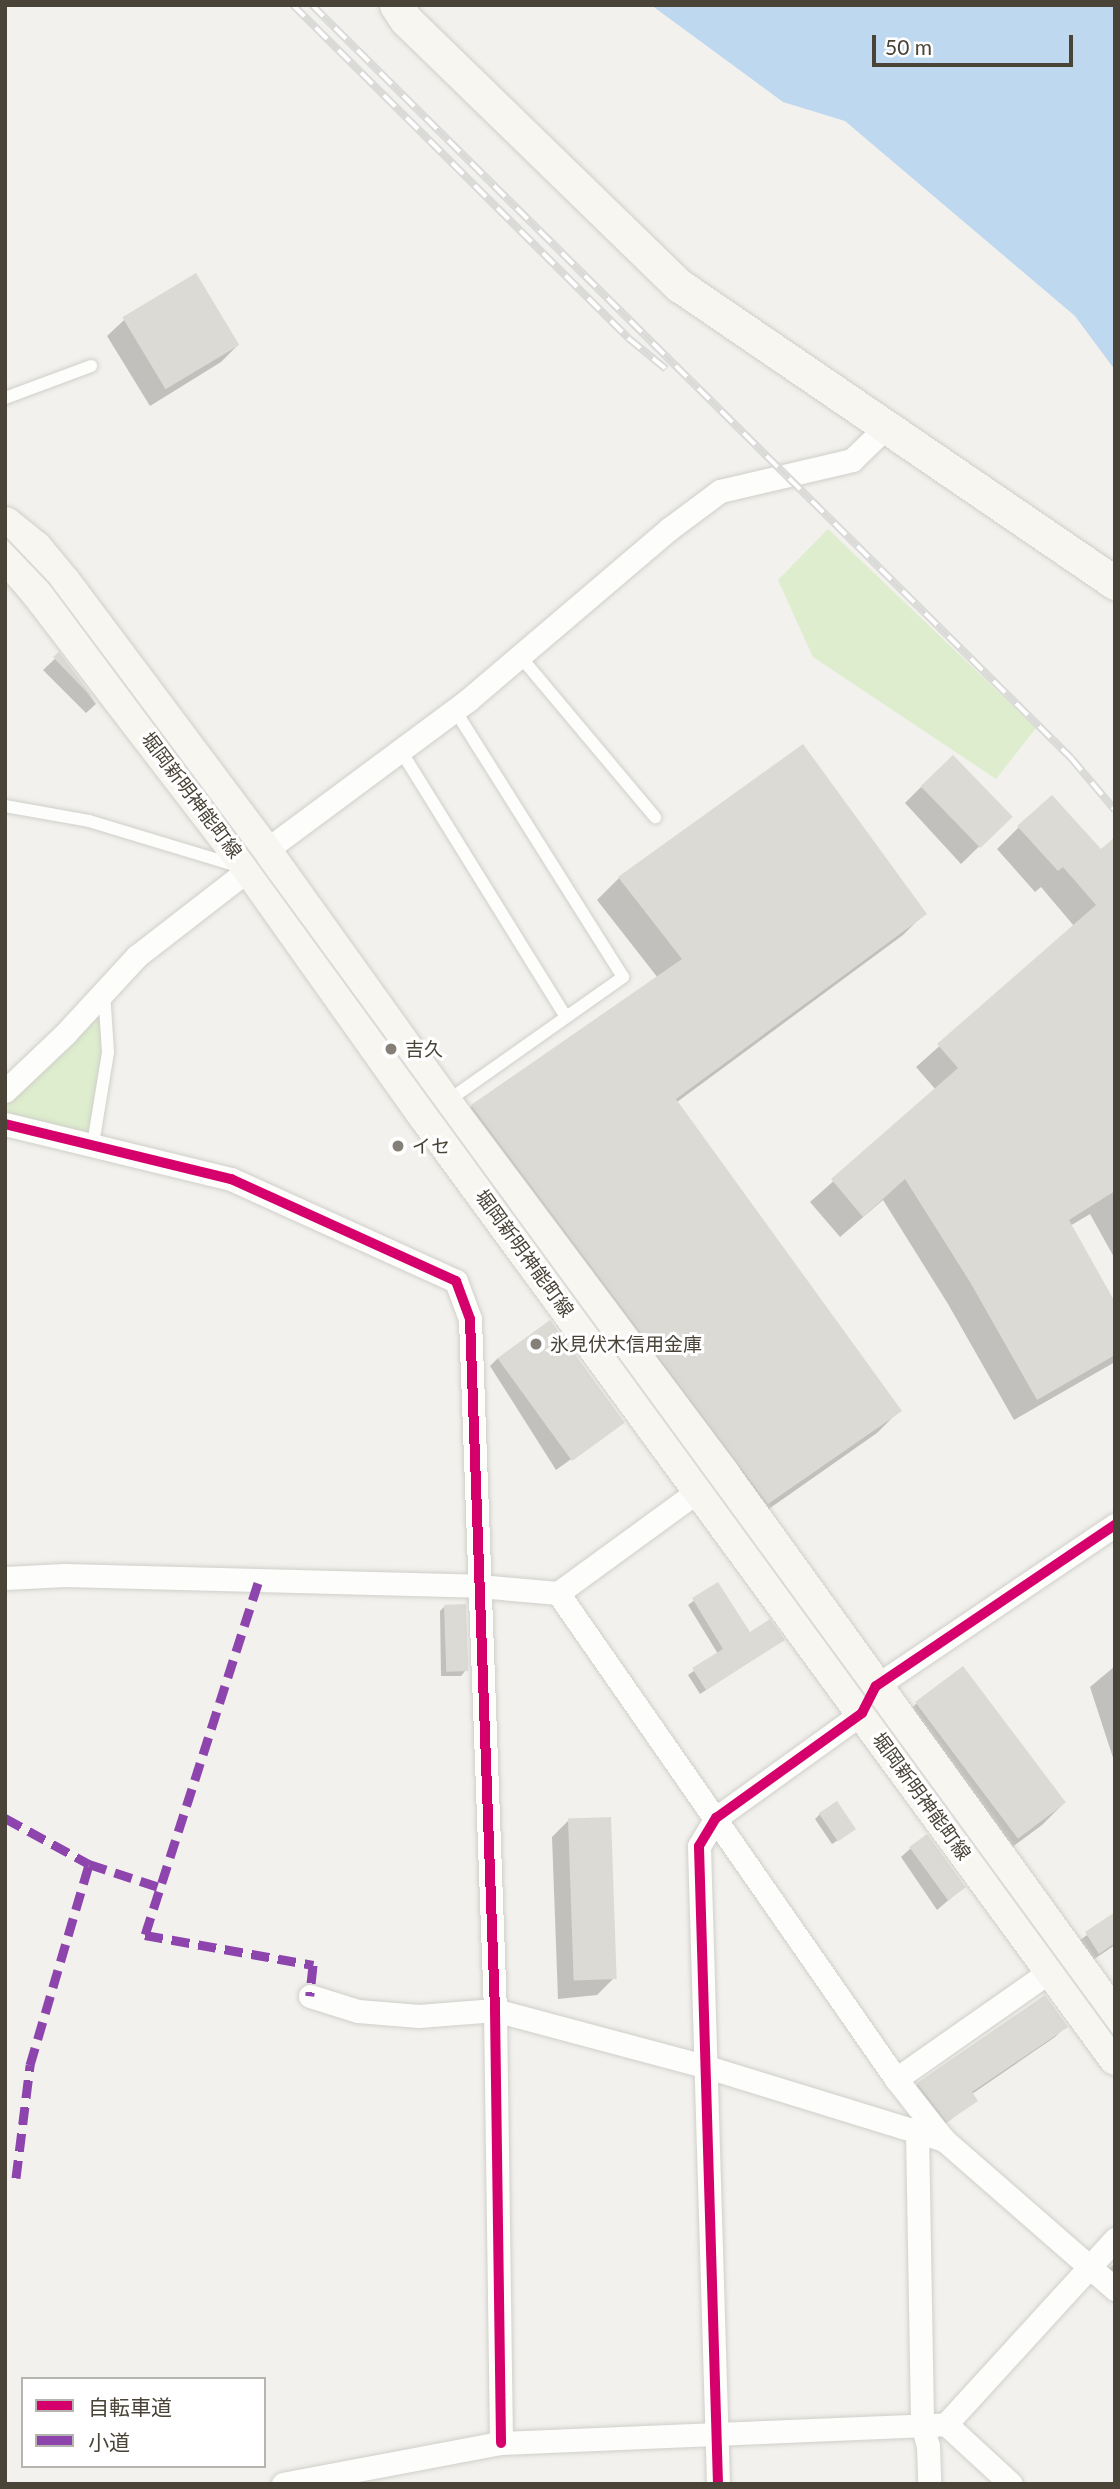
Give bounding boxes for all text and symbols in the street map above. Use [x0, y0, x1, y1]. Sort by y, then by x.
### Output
scale bar [875, 21, 1076, 65]
text: 50 m [885, 34, 932, 59]
street label: 堀岡新明神能町線 [137, 727, 247, 863]
place label: 吉久 [405, 1038, 443, 1060]
marker: 吉久 [383, 1041, 399, 1057]
place label: イセ [412, 1135, 450, 1157]
marker: イセ [390, 1138, 406, 1154]
street label: 堀岡新明神能町線 [471, 1185, 579, 1321]
place label: 氷見伏木信用金庫 [550, 1333, 702, 1355]
marker: 氷見伏木信用金庫 [528, 1336, 544, 1352]
street label: 堀岡新明神能町線 [868, 1728, 976, 1864]
legend [21, 2377, 266, 2468]
text: 自転車道 [88, 2394, 172, 2419]
text: 小道 [88, 2429, 130, 2454]

